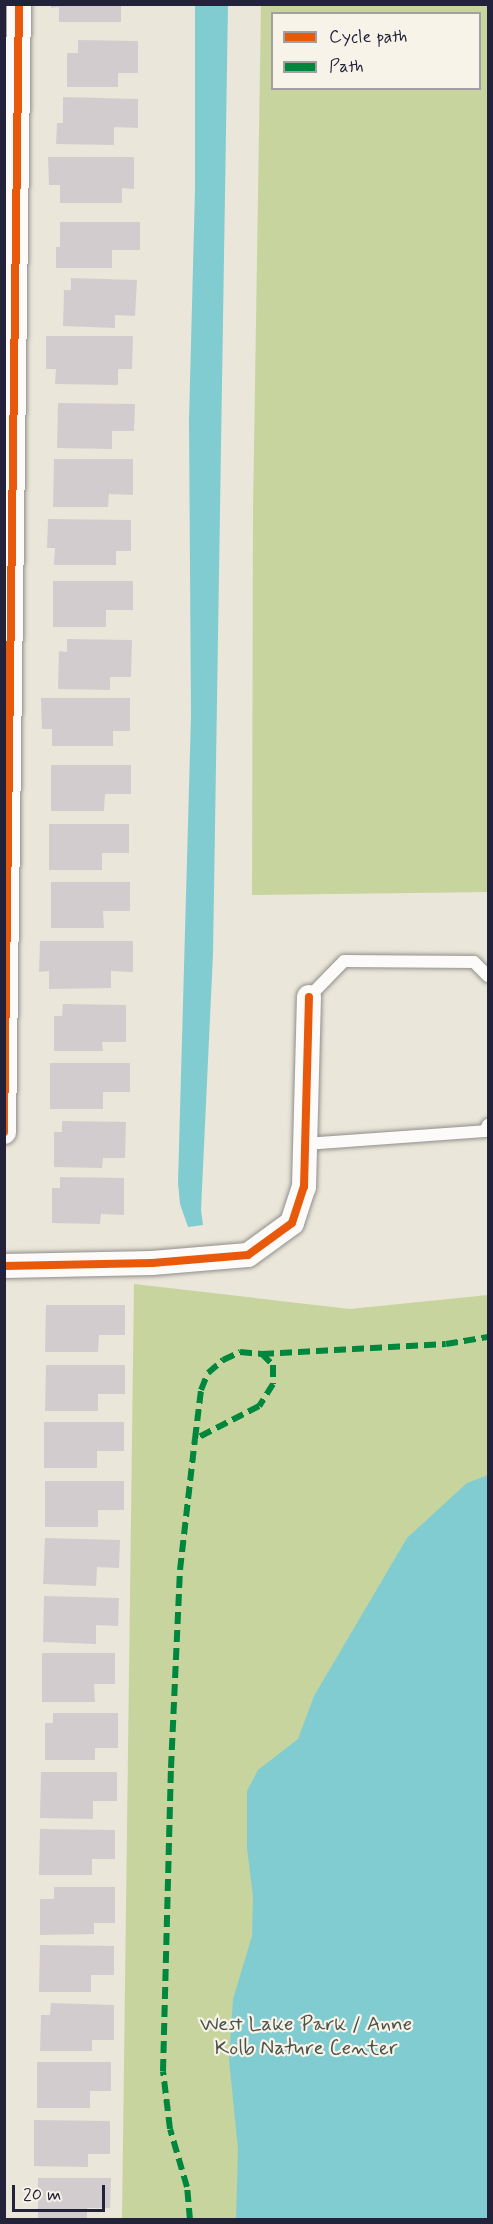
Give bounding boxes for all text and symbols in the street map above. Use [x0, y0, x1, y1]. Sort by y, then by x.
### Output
legend [271, 12, 481, 90]
text: Cycle path [329, 25, 407, 49]
text: Path [329, 55, 364, 79]
park label: West Lake Park / Anne Kolb Nature Center [202, 2011, 410, 2061]
scale bar [15, 2173, 108, 2211]
text: 20 m [23, 2183, 61, 2207]

